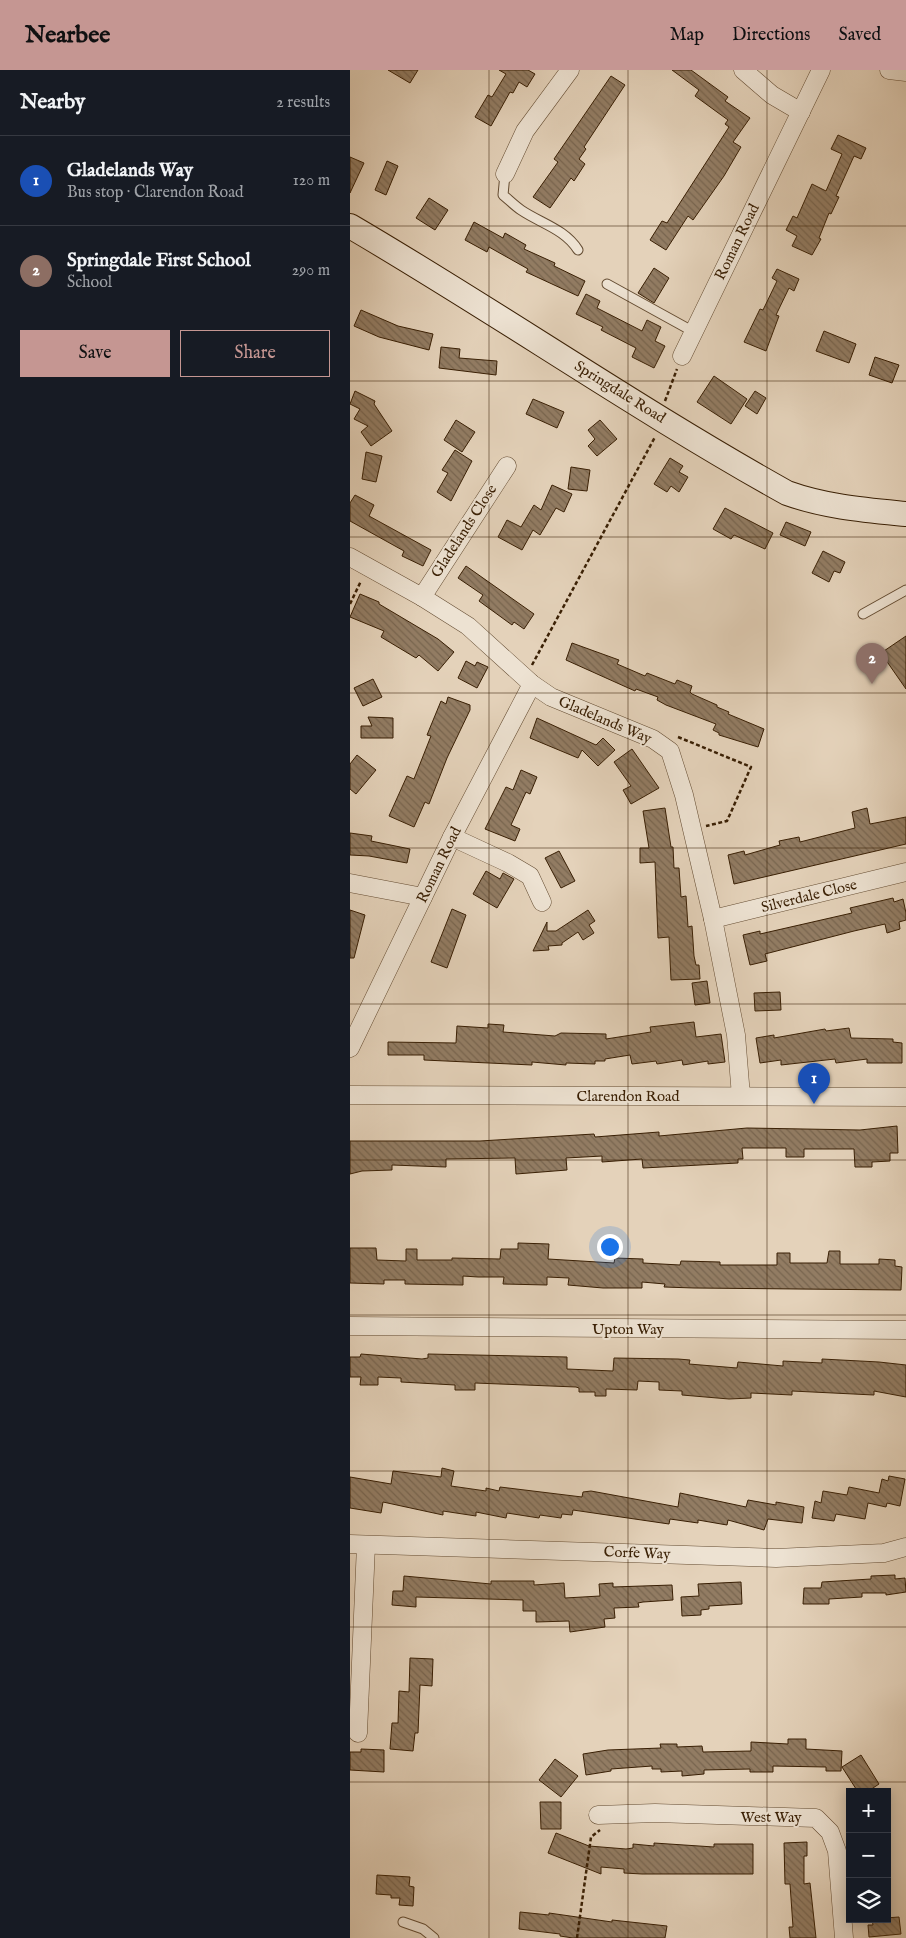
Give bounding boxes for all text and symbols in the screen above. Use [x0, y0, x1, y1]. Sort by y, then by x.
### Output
text: Nearbee [25, 20, 110, 51]
text: Map [670, 24, 704, 47]
text: Directions [732, 24, 810, 47]
text: Saved [838, 24, 881, 47]
text: Nearby [20, 89, 85, 116]
text: 2 results [276, 93, 330, 113]
text: Gladelands Way [67, 159, 193, 183]
text: 1 [33, 171, 39, 191]
text: 120 m [293, 171, 330, 191]
text: Bus stop · Clarendon Road [67, 183, 244, 203]
street label: Roman Road [710, 200, 764, 283]
text: Springdale First School [67, 249, 251, 273]
text: 2 [32, 261, 40, 281]
text: 290 m [292, 261, 330, 281]
text: School [67, 273, 112, 293]
button: Save [20, 330, 170, 377]
button: Share [180, 330, 330, 377]
street label: Springdale Road [571, 356, 670, 428]
street label: Gladelands Close [427, 481, 501, 581]
pin: 2 [856, 643, 888, 684]
street label: Gladelands Way [555, 692, 655, 748]
street label: Roman Road [412, 823, 466, 906]
street label: Silverdale Close [759, 875, 859, 917]
pin: 1 [798, 1063, 830, 1104]
street label: Clarendon Road [577, 1087, 680, 1106]
your location [597, 1234, 623, 1260]
street label: Upton Way [592, 1320, 665, 1339]
street label: Corfe Way [603, 1542, 671, 1564]
map controls [846, 1788, 891, 1923]
button: + [846, 1788, 891, 1833]
street label: West Way [740, 1808, 802, 1827]
button: − [846, 1833, 891, 1878]
button: layers [846, 1878, 891, 1923]

